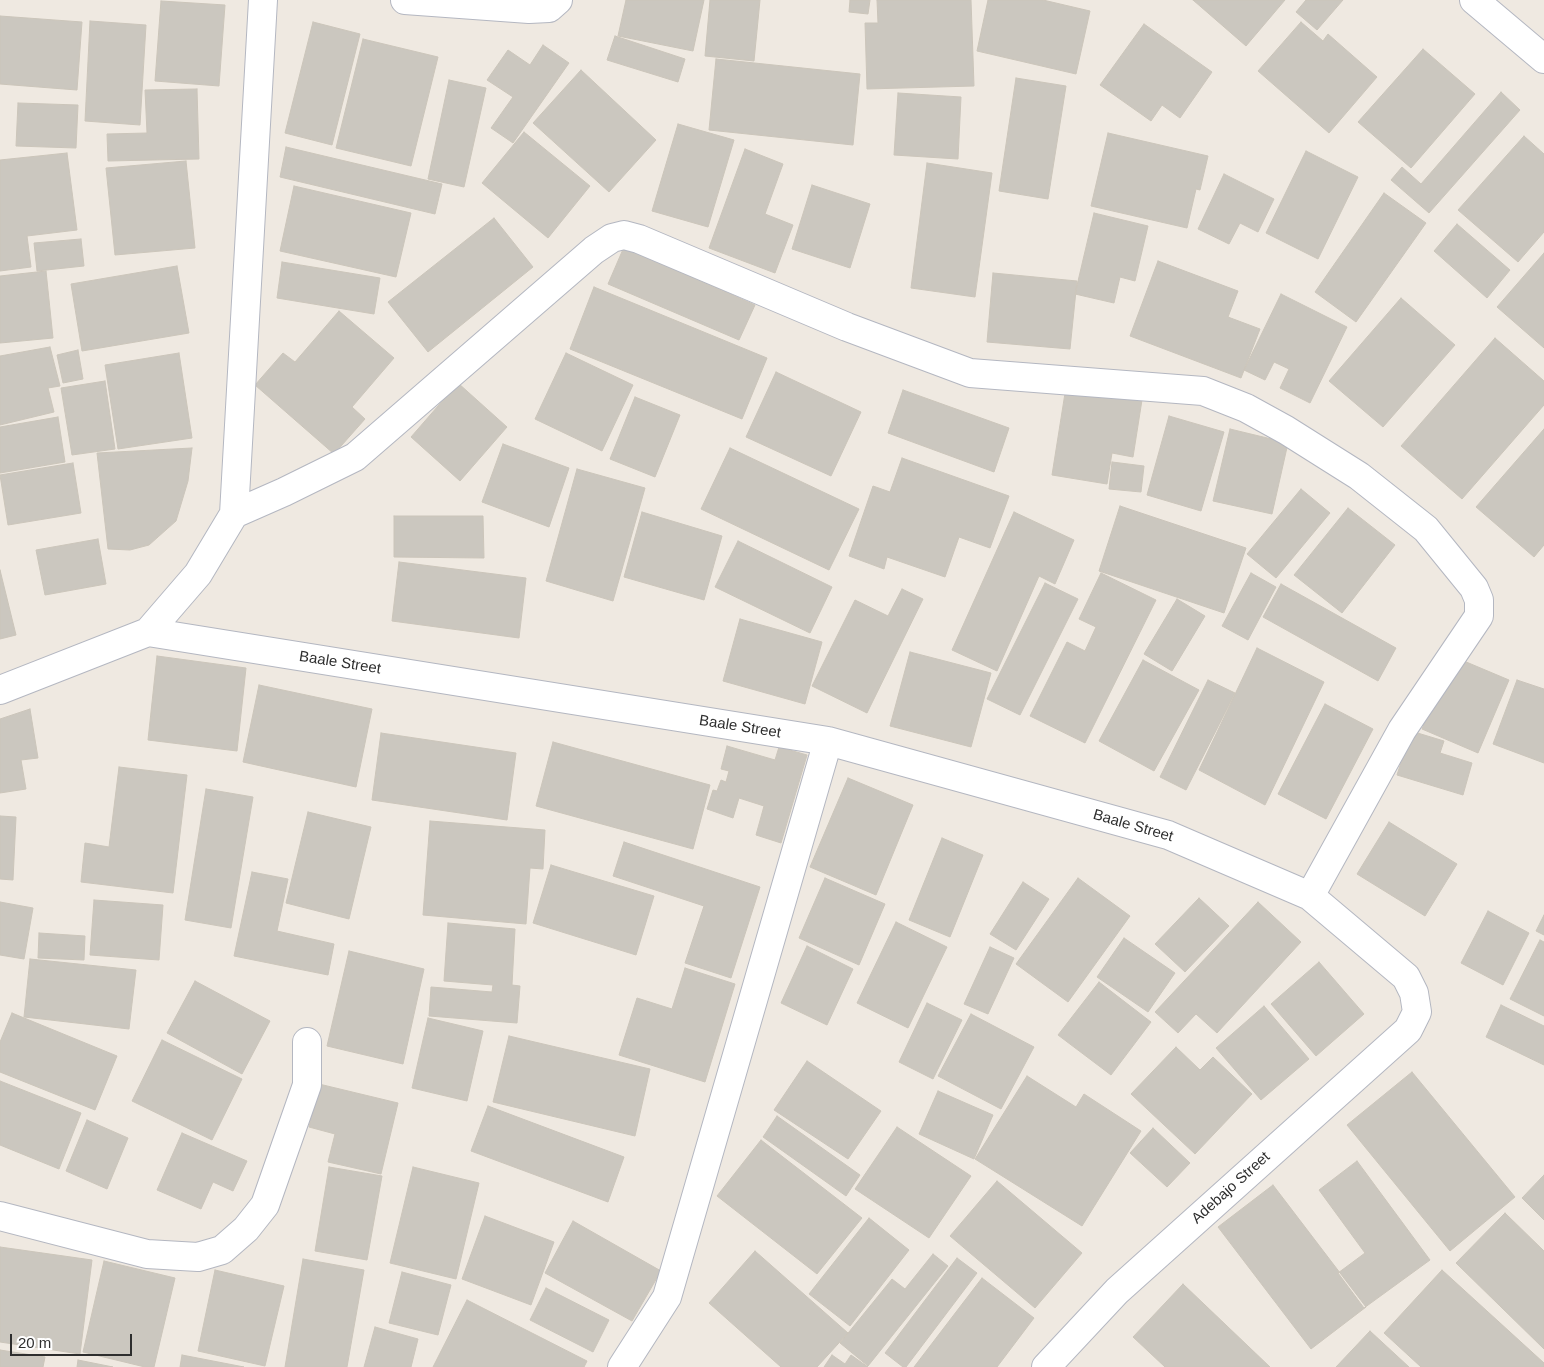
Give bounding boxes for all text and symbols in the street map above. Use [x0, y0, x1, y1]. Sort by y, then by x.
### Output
street label: Baale Street [298, 648, 382, 678]
street label: Baale Street [698, 712, 782, 742]
street label: Baale Street [1091, 806, 1175, 846]
street label: Adebajo Street [1188, 1148, 1274, 1228]
scale bar [12, 1324, 135, 1356]
text: 20 m [18, 1334, 51, 1351]

